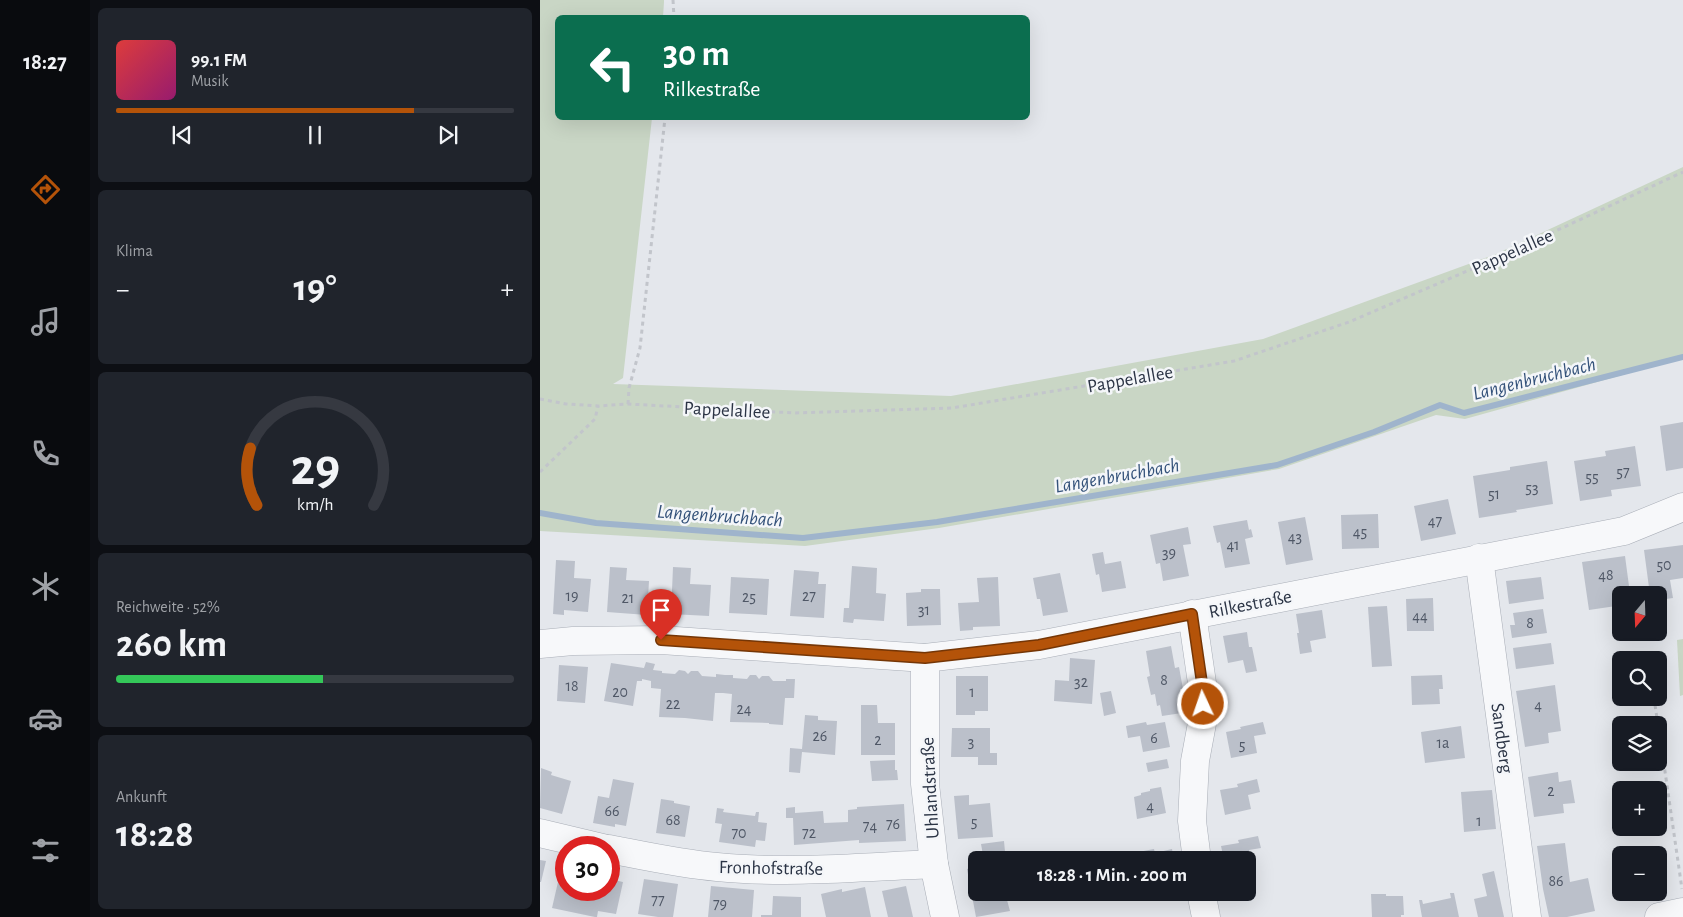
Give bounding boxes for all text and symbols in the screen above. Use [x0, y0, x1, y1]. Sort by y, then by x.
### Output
icon: left [580, 35, 645, 100]
text: 30 m [663, 37, 730, 72]
text: 18:27 [23, 51, 67, 73]
text: 99.1 FM [191, 51, 247, 70]
text: Musik [191, 73, 229, 89]
text: Rilkestraße [663, 78, 760, 100]
icon: previous [168, 121, 196, 149]
icon: pause [301, 121, 329, 149]
icon: next [434, 121, 462, 149]
icon: directions [28, 172, 63, 207]
street label: Pappelallee [1469, 226, 1556, 279]
text: Klima [116, 243, 153, 259]
text: 19° [293, 270, 337, 308]
text: − [116, 276, 129, 304]
text: + [501, 276, 514, 304]
icon: music [28, 304, 63, 339]
water label: Langenbruchbach [1471, 354, 1598, 404]
street label: Pappelallee [1086, 363, 1175, 396]
street label: Pappelallee [683, 399, 771, 422]
icon: phone [28, 436, 63, 471]
text: 29 [290, 442, 340, 494]
water label: Langenbruchbach [1053, 455, 1181, 497]
house number: 57 [1616, 464, 1630, 480]
house number: 55 [1585, 469, 1599, 485]
house number: 53 [1525, 480, 1539, 496]
house number: 51 [1488, 486, 1500, 502]
text: km/h [297, 496, 333, 514]
water label: Langenbruchbach [656, 502, 784, 530]
house number: 47 [1428, 513, 1443, 529]
house number: 45 [1353, 524, 1367, 540]
house number: 43 [1288, 529, 1302, 545]
house number: 41 [1226, 537, 1240, 553]
house number: 39 [1162, 545, 1176, 561]
house number: 50 [1656, 557, 1672, 573]
house number: 48 [1598, 567, 1614, 583]
icon: climate [28, 569, 63, 604]
north arrow [1612, 586, 1668, 641]
map controls [1612, 586, 1667, 901]
street label: Rilkestraße [1207, 587, 1293, 622]
house number: 19 [565, 588, 579, 604]
house number: 27 [802, 588, 816, 604]
pin [640, 589, 682, 640]
house number: 25 [742, 589, 756, 605]
house number: 21 [622, 590, 634, 606]
icon: arrive [647, 596, 675, 624]
text: Reichweite · 52% [116, 599, 220, 615]
house number: 31 [918, 602, 930, 618]
house number: 44 [1412, 608, 1428, 624]
house number: 8 [1526, 615, 1534, 631]
text: 260 km [116, 626, 227, 664]
button: search [1612, 651, 1667, 706]
house number: 8 [1160, 672, 1168, 688]
house number: 32 [1074, 674, 1088, 690]
position arrow [1176, 677, 1228, 729]
house number: 18 [565, 678, 579, 694]
house number: 20 [612, 684, 628, 700]
house number: 1 [969, 684, 975, 700]
house number: 22 [666, 696, 680, 712]
house number: 4 [1534, 697, 1542, 713]
icon: car [28, 701, 63, 736]
house number: 24 [737, 701, 752, 717]
street label: Sandberg [1487, 702, 1516, 775]
button: layers [1612, 716, 1667, 771]
house number: 26 [813, 728, 827, 744]
house number: 6 [1150, 730, 1158, 746]
house number: 2 [874, 732, 882, 748]
house number: 3 [968, 734, 974, 750]
house number: 1a [1437, 735, 1449, 751]
street label: Uhlandstraße [918, 737, 943, 839]
house number: 5 [1239, 737, 1245, 753]
button: + [1612, 781, 1667, 836]
house number: 2 [1547, 783, 1555, 799]
text: Ankunft [116, 789, 167, 805]
house number: 4 [1146, 798, 1154, 814]
house number: 66 [604, 803, 620, 819]
house number: 68 [665, 812, 681, 828]
house number: 1 [1476, 813, 1482, 829]
house number: 5 [971, 814, 977, 830]
text: 18:28 [116, 816, 194, 854]
house number: 76 [886, 816, 900, 832]
house number: 74 [863, 818, 877, 834]
house number: 70 [731, 825, 747, 841]
house number: 72 [802, 825, 816, 841]
icon: filters [28, 833, 63, 868]
speed limit sign: 30 [555, 836, 620, 901]
button: − [1612, 846, 1667, 901]
street label: Fronhofstraße [719, 858, 823, 879]
text: 18:28 · 1 Min. · 200 m [1037, 866, 1187, 885]
house number: 86 [1548, 873, 1564, 889]
house number: 77 [651, 892, 665, 908]
house number: 79 [713, 896, 727, 912]

